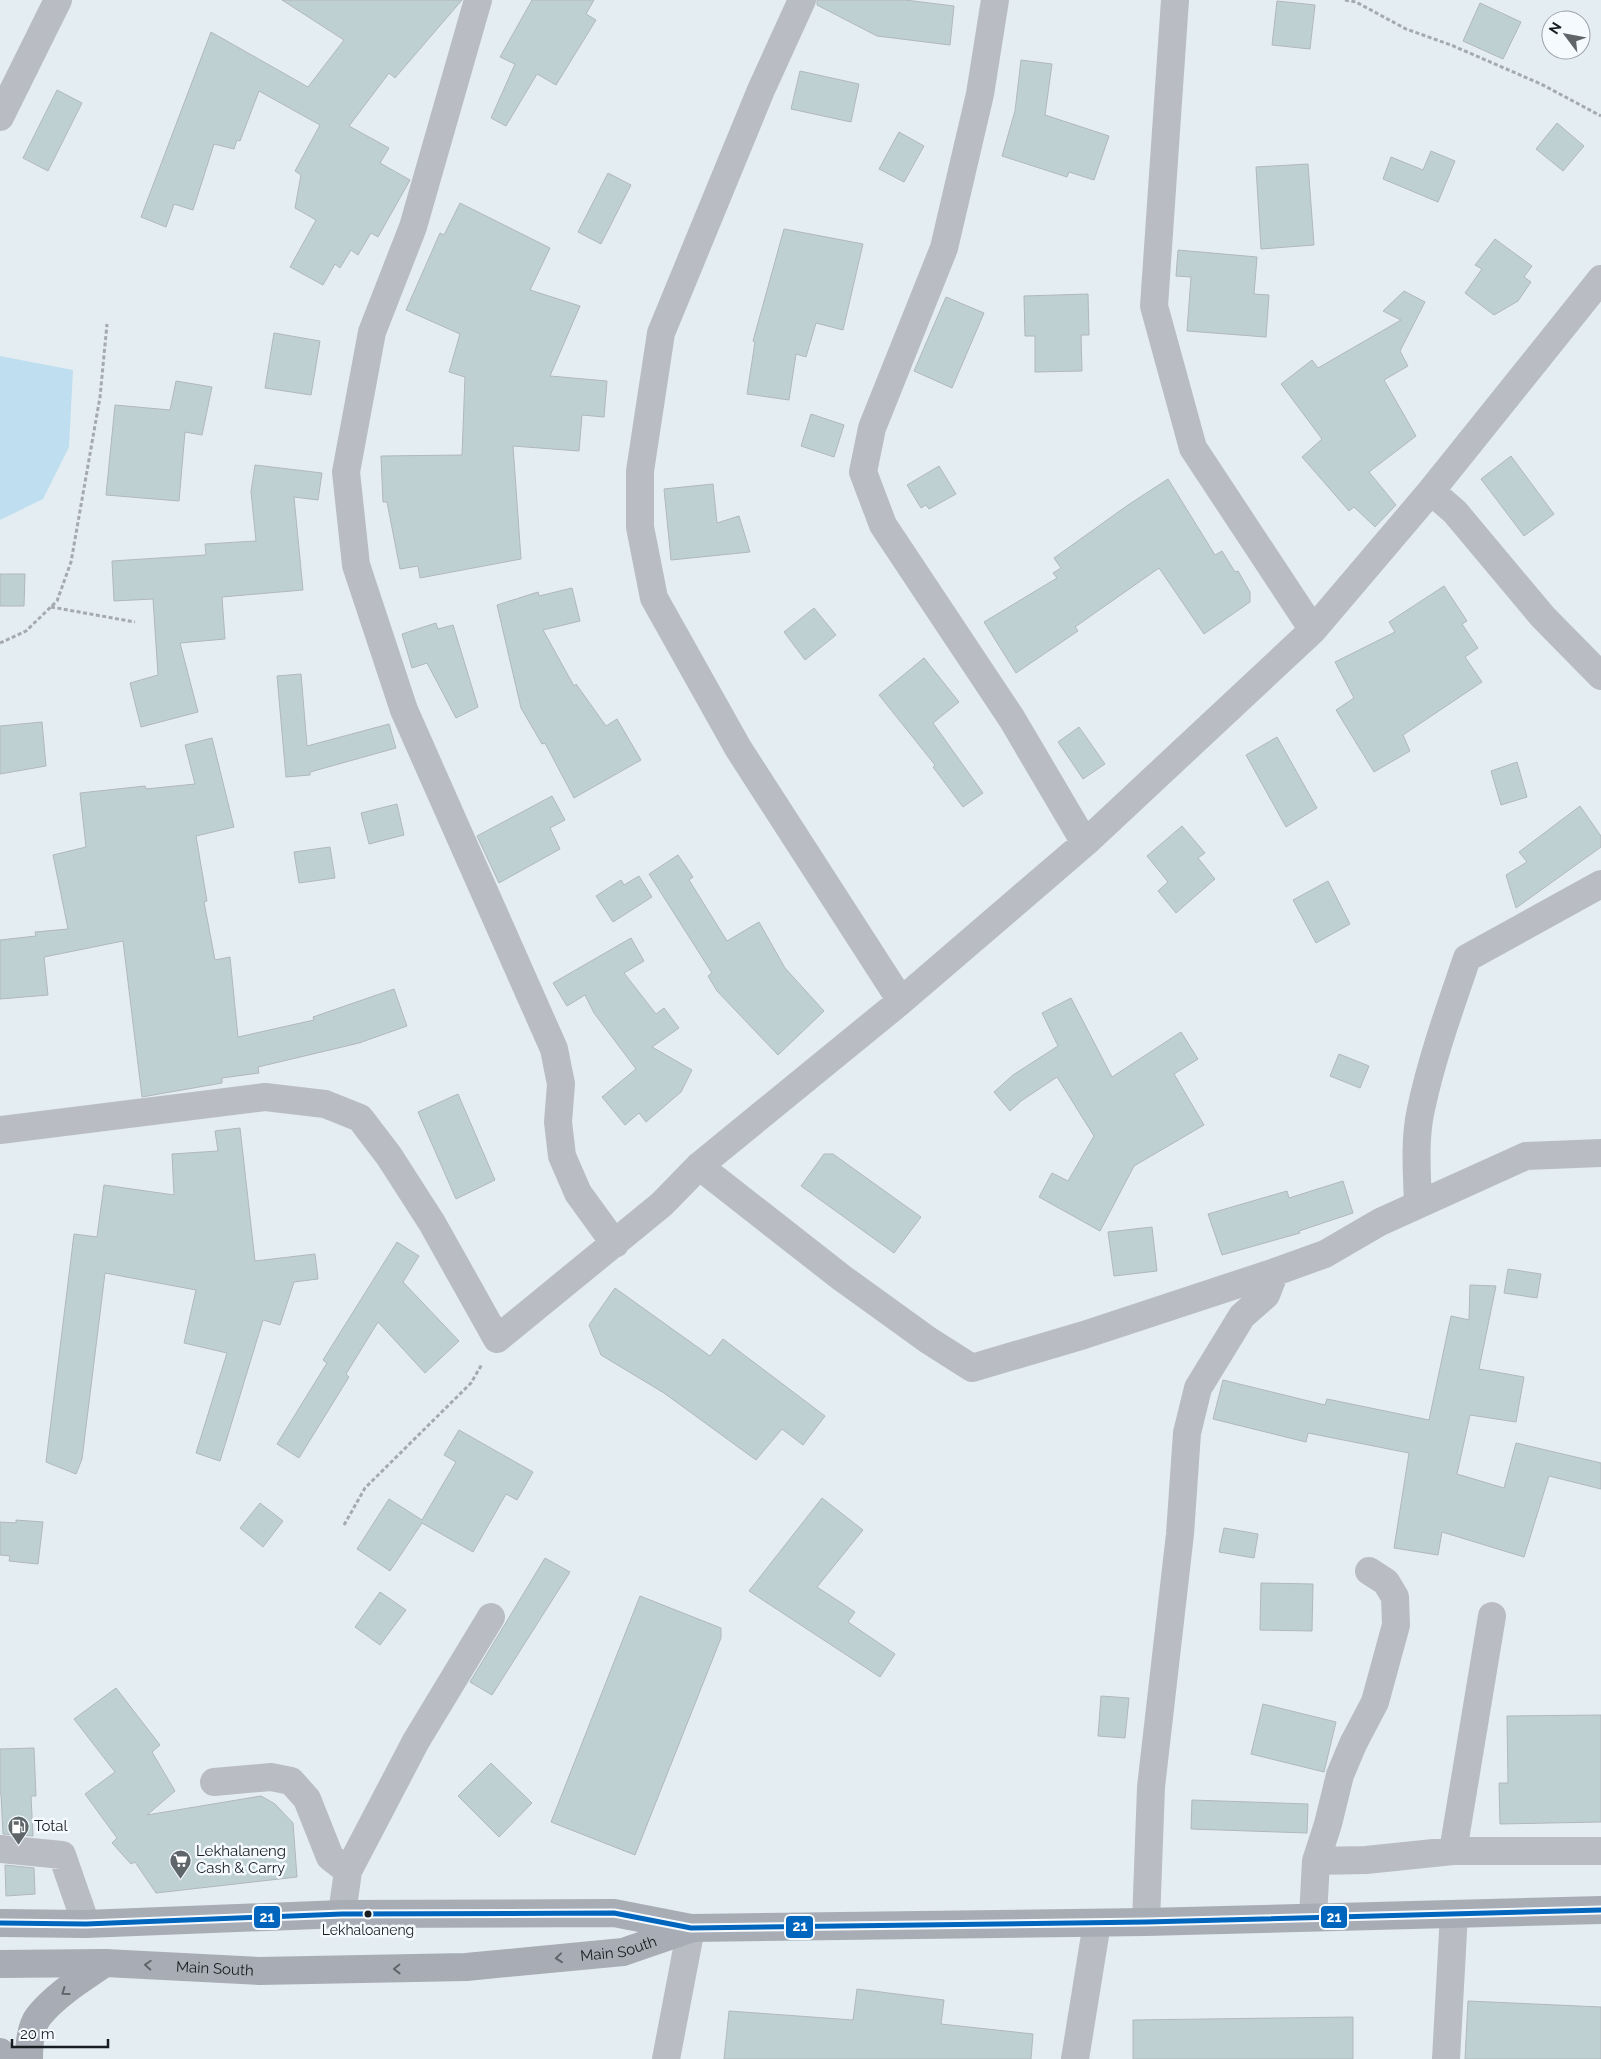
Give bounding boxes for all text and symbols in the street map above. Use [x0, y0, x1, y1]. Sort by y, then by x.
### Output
north arrow [1541, 10, 1591, 60]
text: N [1545, 19, 1565, 37]
fuel station icon: Total [6, 1814, 30, 1845]
place label: Total [34, 1817, 68, 1835]
place label: Lekhalaneng Cash & Carry [196, 1842, 286, 1877]
supermarket icon: Lekhalaneng Cash & Carry [168, 1848, 192, 1879]
line badge: 21 [253, 1905, 281, 1929]
line badge: 21 [1320, 1905, 1348, 1929]
text: 21 [260, 1909, 274, 1925]
marker: Lekhaloaneng [363, 1909, 373, 1919]
text: 21 [1327, 1909, 1341, 1925]
line badge: 21 [785, 1915, 814, 1939]
text: 21 [793, 1918, 807, 1934]
place label: Lekhaloaneng [322, 1922, 414, 1938]
street label: Main South [579, 1932, 659, 1965]
one-way arrow [555, 1952, 563, 1963]
street label: Main South [175, 1958, 254, 1980]
one-way arrow [143, 1960, 151, 1971]
one-way arrow [393, 1963, 401, 1974]
one-way arrow [62, 1986, 71, 1994]
scale bar [12, 2016, 109, 2048]
text: 20 m [20, 2025, 55, 2043]

